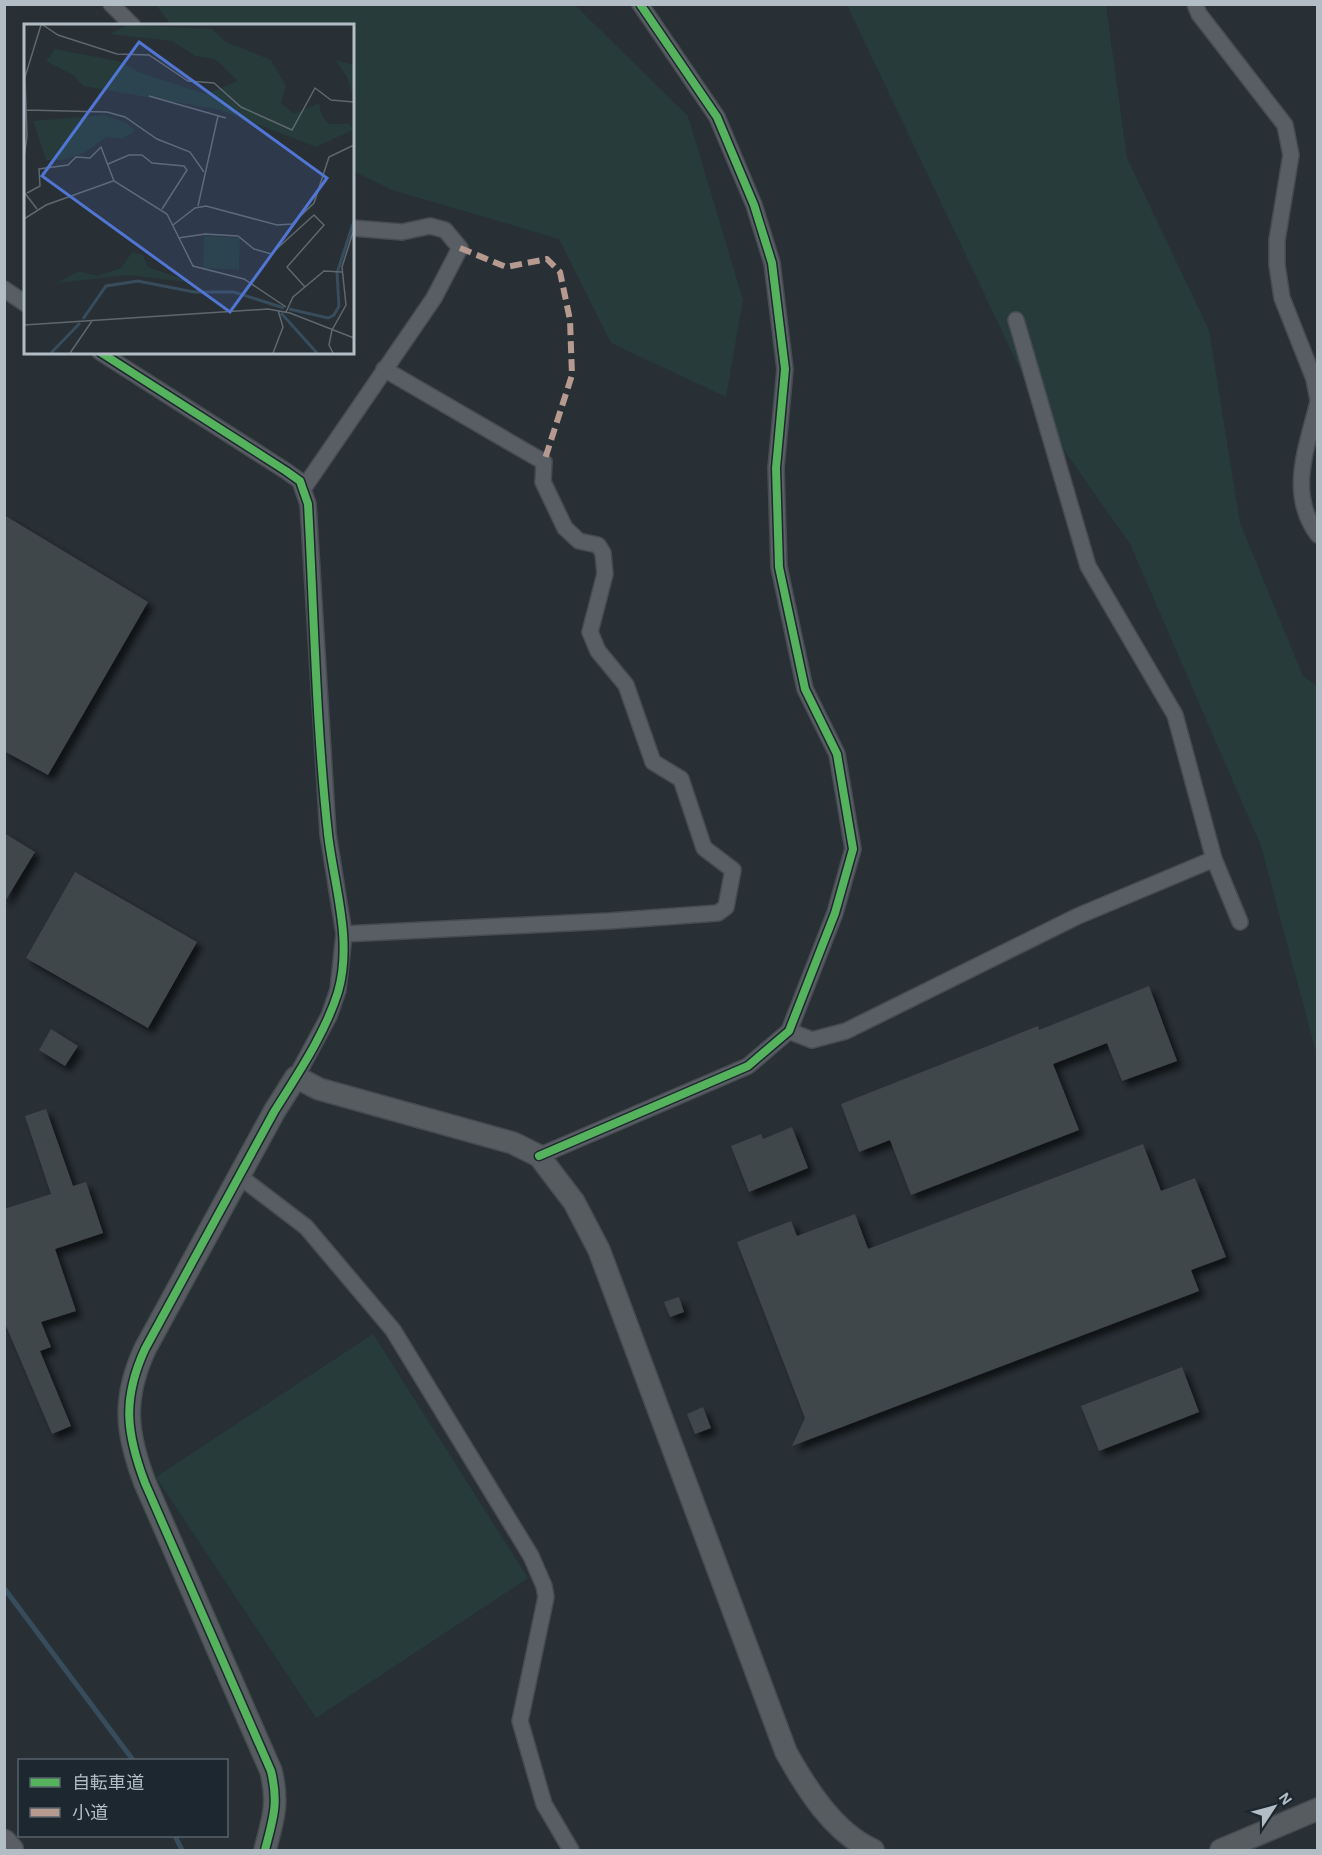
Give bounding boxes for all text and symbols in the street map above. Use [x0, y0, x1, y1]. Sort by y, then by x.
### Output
inset map [24, 24, 354, 354]
legend [18, 1759, 228, 1837]
text: 自転車道 [72, 1773, 144, 1793]
north arrow [1244, 1777, 1304, 1837]
text: N [1276, 1790, 1295, 1808]
text: 小道 [72, 1803, 108, 1823]

